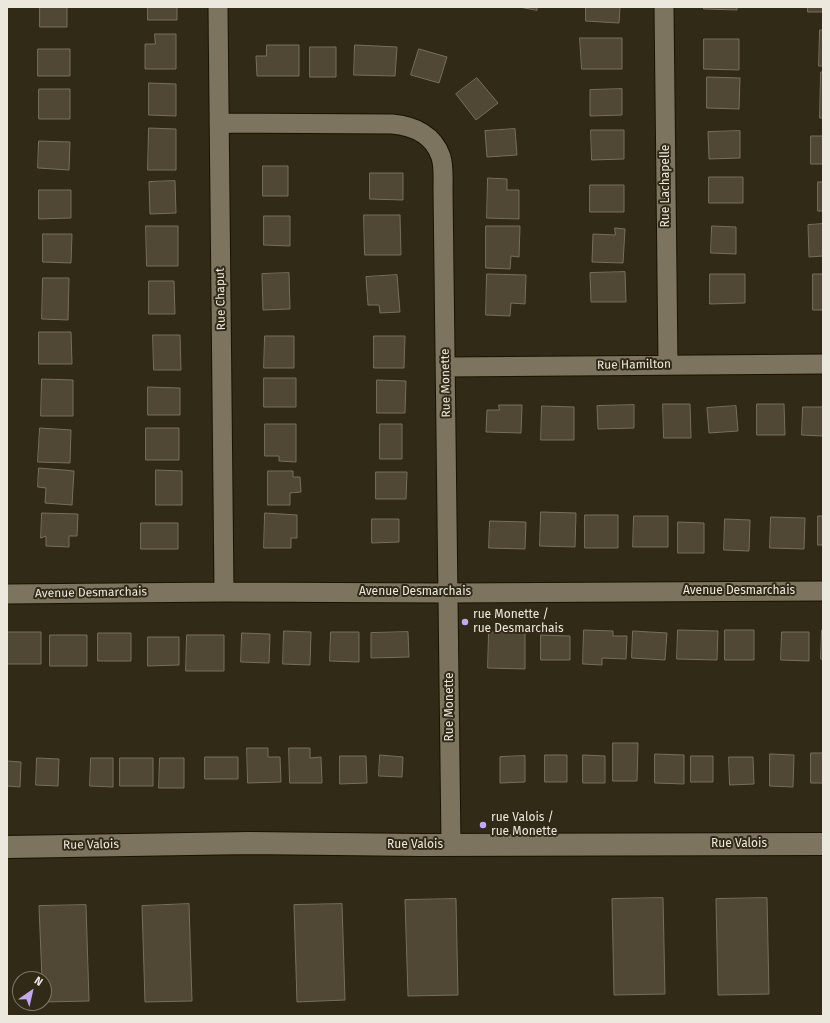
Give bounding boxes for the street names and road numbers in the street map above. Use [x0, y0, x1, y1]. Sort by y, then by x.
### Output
street label: Rue Lachapelle [659, 145, 673, 227]
street label: Rue Chaput [213, 268, 229, 330]
street label: Rue Monette [438, 348, 454, 418]
street label: Rue Hamilton [597, 357, 671, 373]
street label: Avenue Desmarchais [683, 584, 795, 598]
street label: Avenue Desmarchais [35, 585, 147, 601]
street label: Avenue Desmarchais [359, 585, 471, 599]
street label: Rue Monette [443, 673, 457, 741]
street label: Rue Valois [63, 837, 119, 853]
street label: Rue Valois [711, 837, 767, 851]
street label: Rue Valois [387, 838, 443, 852]

